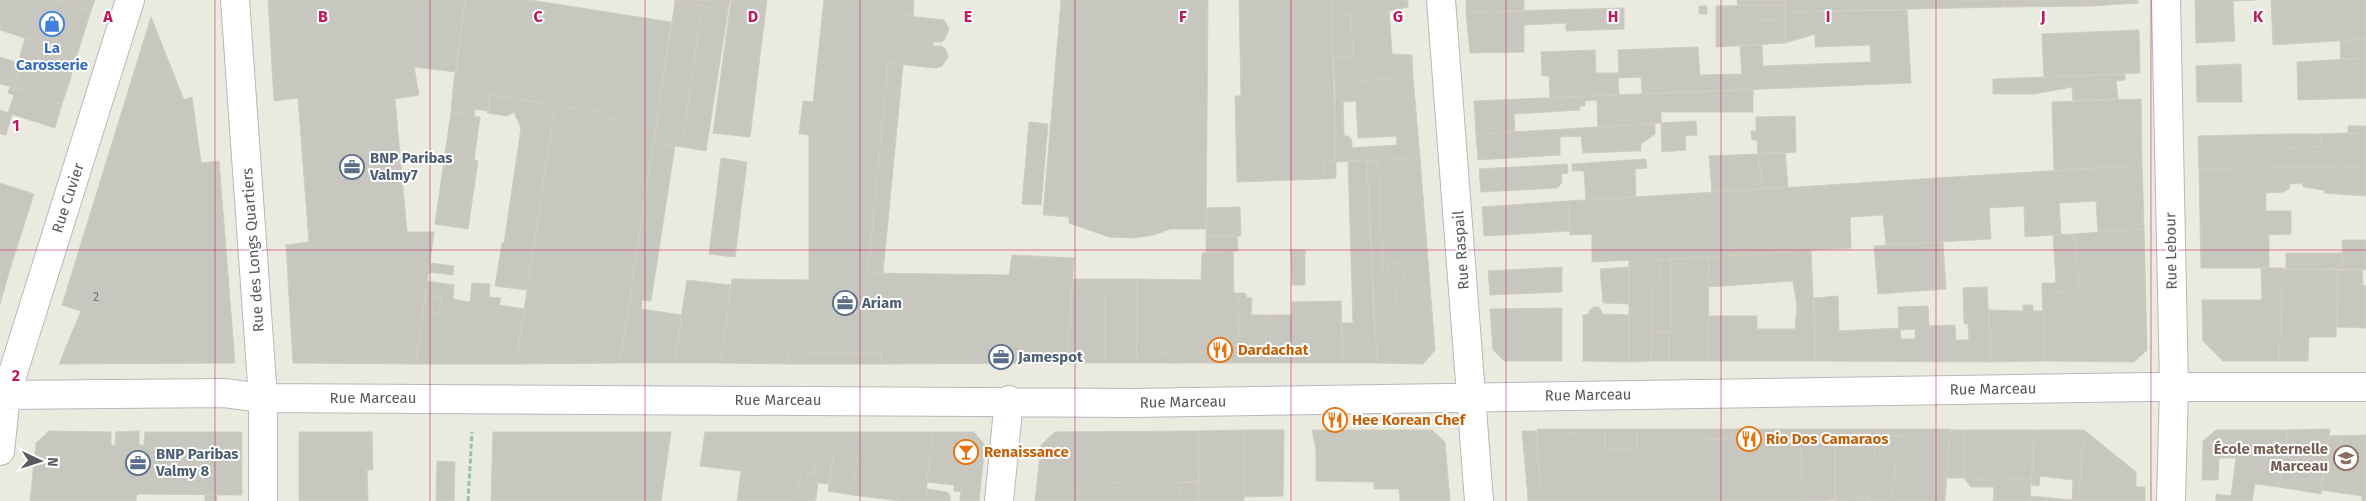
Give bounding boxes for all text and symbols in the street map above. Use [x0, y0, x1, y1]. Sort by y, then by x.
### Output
text: A [102, 7, 113, 26]
text: B [318, 7, 328, 26]
text: C [533, 7, 543, 26]
text: D [748, 7, 758, 26]
text: E [964, 7, 972, 26]
text: F [1179, 7, 1187, 26]
text: G [1393, 7, 1403, 26]
text: H [1608, 7, 1618, 26]
text: I [1826, 7, 1830, 26]
text: J [2039, 7, 2046, 26]
text: K [2253, 7, 2264, 26]
shop icon: La Carosserie [39, 11, 65, 37]
place label: La Carosserie [16, 39, 88, 74]
text: 1 [12, 116, 20, 135]
place label: BNP Paribas Valmy7 [369, 149, 453, 184]
office icon: BNP Paribas Valmy7 [339, 154, 365, 180]
street label: Rue Cuvier [48, 161, 88, 235]
street label: Rue des Longs Quartiers [238, 167, 268, 333]
street label: Rue Raspail [1449, 209, 1473, 290]
street label: Rue Lebour [2161, 212, 2181, 290]
house number: 2 [93, 290, 99, 304]
office icon: Ariam [832, 290, 858, 316]
place label: Ariam [861, 294, 902, 312]
restaurant icon: Dardachat [1207, 337, 1233, 363]
place label: Dardachat [1238, 341, 1309, 359]
office icon: Jamespot [988, 344, 1014, 370]
place label: Jamespot [1017, 348, 1083, 366]
text: 2 [12, 366, 20, 385]
street label: Rue Marceau [1949, 379, 2037, 399]
street label: Rue Marceau [1544, 385, 1632, 405]
street label: Rue Marceau [330, 389, 416, 407]
street label: Rue Marceau [735, 391, 821, 409]
street label: Rue Marceau [1139, 392, 1227, 412]
restaurant icon: Hee Korean Chef [1322, 407, 1348, 433]
place label: Hee Korean Chef [1352, 411, 1467, 429]
restaurant icon: Rio Dos Camaraos [1736, 426, 1762, 452]
place label: Rio Dos Camaraos [1766, 430, 1888, 448]
north arrow [15, 436, 65, 486]
bar icon: Renaissance [953, 439, 979, 465]
place label: École maternelle Marceau [2214, 440, 2328, 475]
place label: Renaissance [984, 443, 1069, 461]
place label: BNP Paribas Valmy 8 [155, 445, 239, 480]
school or university icon: École maternelle Marceau [2333, 445, 2359, 471]
office icon: BNP Paribas Valmy 8 [125, 450, 151, 476]
text: N [44, 457, 61, 467]

